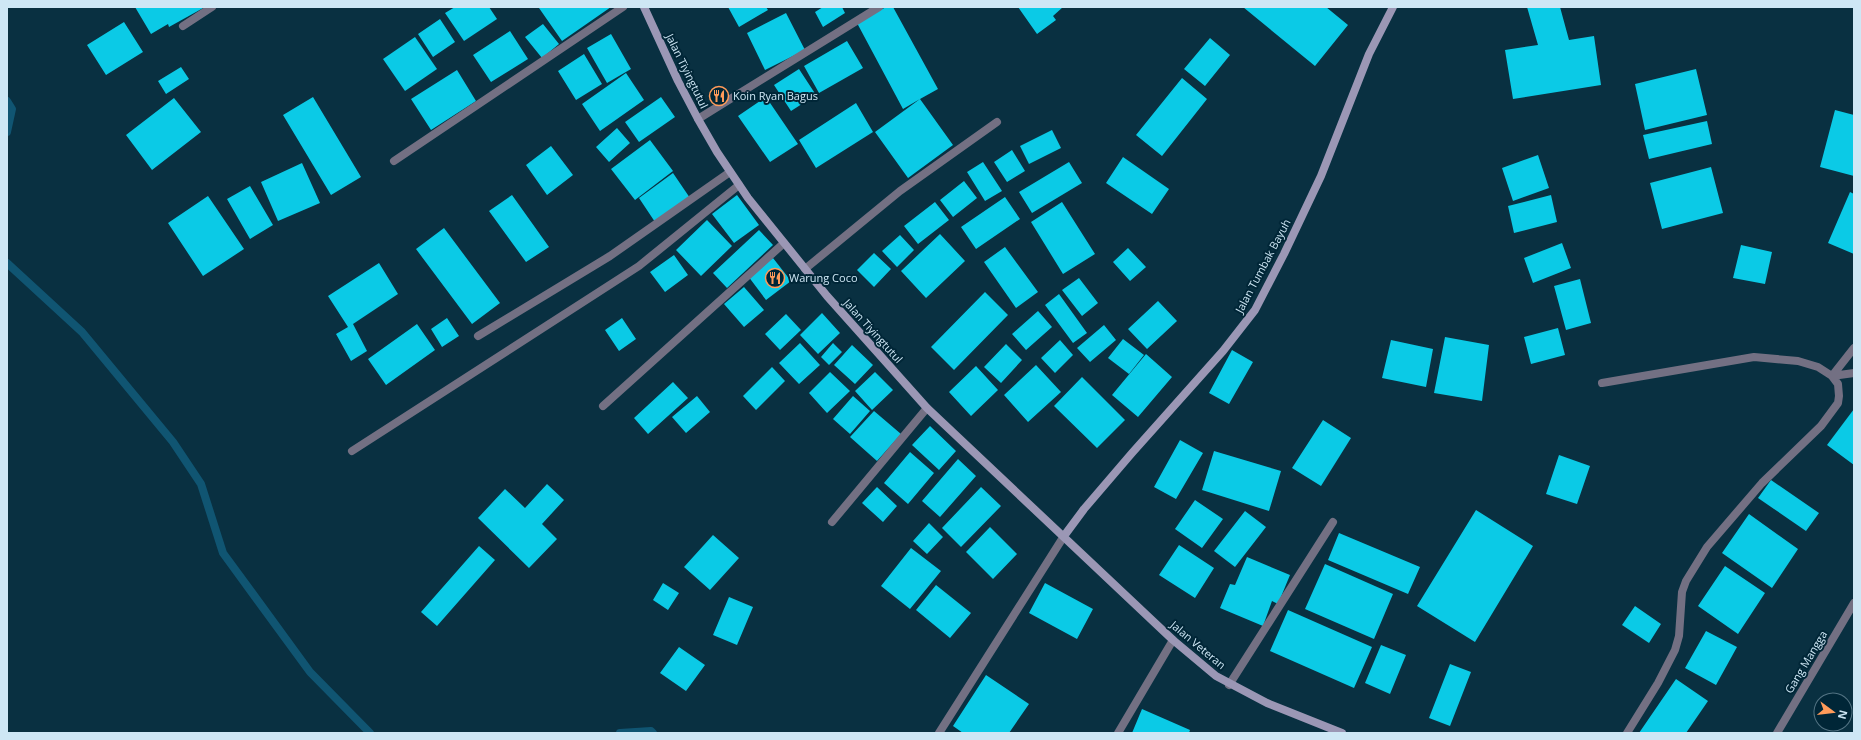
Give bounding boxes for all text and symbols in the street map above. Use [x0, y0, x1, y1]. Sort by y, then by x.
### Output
street label: Jalan Tiyingtutul [662, 30, 712, 111]
restaurant icon: Koin Ryan Bagus [708, 85, 730, 107]
place label: Koin Ryan Bagus [733, 88, 818, 103]
street label: Jalan Tumbak Bayuh [1231, 216, 1294, 316]
restaurant icon: Warung Coco [764, 267, 786, 289]
place label: Warung Coco [789, 270, 858, 285]
street label: Jalan Tiyingtutul [840, 295, 906, 366]
street label: Jalan Veteran [1167, 616, 1229, 672]
street label: Gang Mangga [1781, 628, 1830, 696]
north arrow [1813, 692, 1853, 732]
text: N [1835, 708, 1852, 721]

